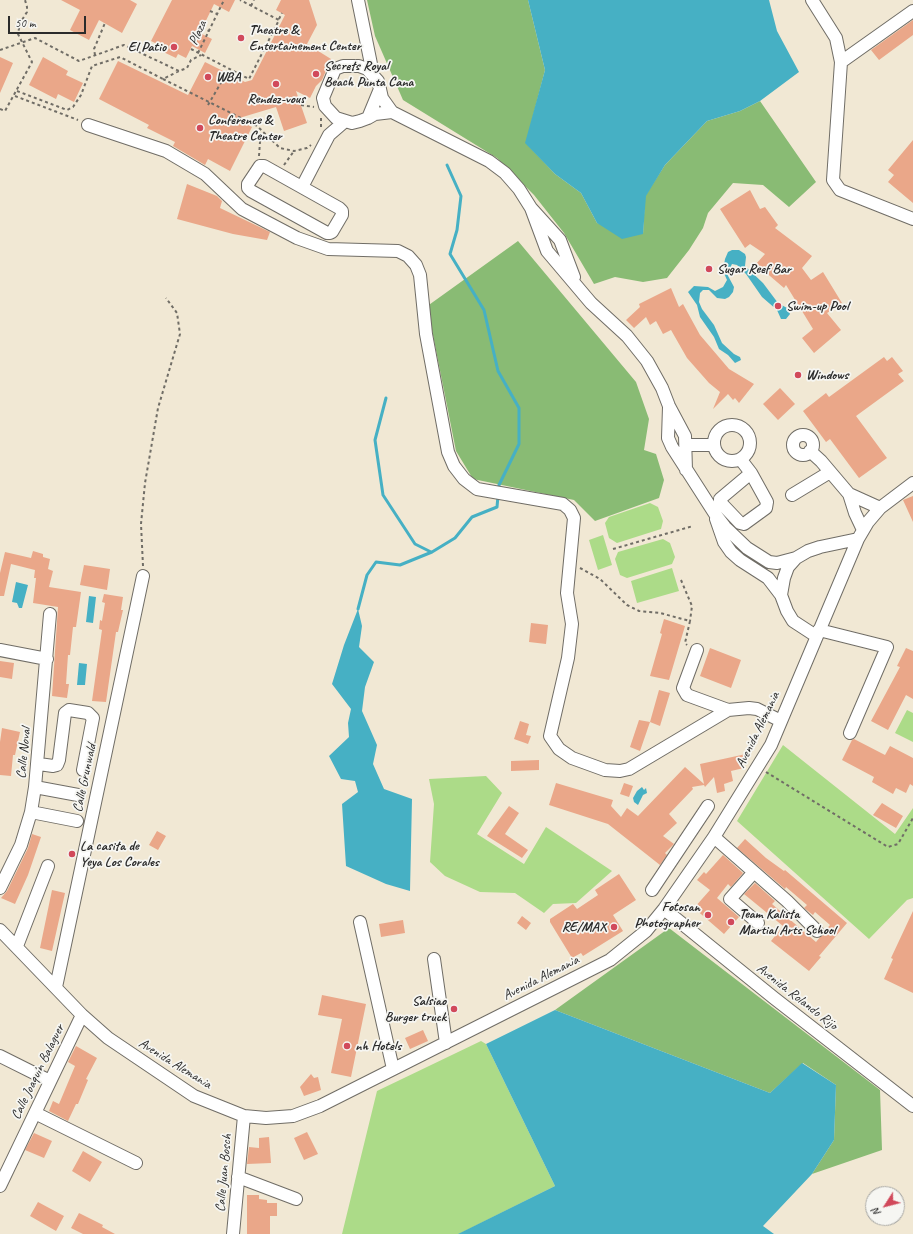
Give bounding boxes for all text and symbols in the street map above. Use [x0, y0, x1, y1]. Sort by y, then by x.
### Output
scale bar [10, 8, 88, 34]
text: 50 m [15, 15, 35, 31]
street label: Plaza [185, 18, 211, 48]
place label: Theatre & Entertainement Center [249, 22, 361, 54]
marker: Theatre & Entertainement Center [236, 33, 246, 43]
place label: El Patio [128, 39, 166, 55]
marker: El Patio [169, 42, 179, 52]
place label: Secrets Royal Beach Punta Cana [324, 58, 413, 90]
place label: WBA [216, 69, 241, 85]
marker: Secrets Royal Beach Punta Cana [311, 69, 321, 79]
marker: WBA [203, 72, 213, 82]
marker: Rendez-vous [271, 79, 281, 89]
place label: Rendez-vous [247, 91, 305, 107]
place label: Conference & Theatre Center [208, 112, 282, 144]
marker: Conference & Theatre Center [195, 123, 205, 133]
place label: Sugar Reef Bar [717, 261, 791, 277]
marker: Sugar Reef Bar [704, 264, 714, 274]
place label: Swim-up Pool [786, 298, 848, 314]
marker: Swim-up Pool [773, 301, 783, 311]
place label: Windows [806, 367, 849, 383]
marker: Windows [793, 370, 803, 380]
street label: Avenida Alemania [732, 689, 784, 771]
street label: Calle Noval [13, 727, 35, 779]
street label: Calle Grunwald [70, 742, 100, 814]
place label: La casita de Yeya Los Corales [80, 838, 159, 870]
marker: La casita de Yeya Los Corales [67, 849, 77, 859]
place label: Fotosan Photographer [634, 899, 700, 932]
place label: Team Kalista Martial Arts School [739, 906, 835, 938]
marker: Fotosan Photographer [703, 910, 713, 920]
marker: Team Kalista Martial Arts School [726, 917, 736, 927]
place label: RE/MAX [562, 919, 606, 935]
marker: RE/MAX [609, 922, 619, 932]
street label: Avenida Alemania [500, 952, 582, 1004]
street label: Avenida Rolando Rijo [753, 960, 841, 1034]
place label: Salsiao Burger truck [385, 993, 446, 1026]
marker: Salsiao Burger truck [449, 1004, 459, 1014]
street label: Calle Joaquín Balaguer [8, 1022, 68, 1122]
street label: Avenida Alemania [135, 1035, 215, 1093]
place label: nh Hotels [355, 1038, 401, 1054]
marker: nh Hotels [342, 1041, 352, 1051]
street label: Calle Juan Bosch [212, 1133, 236, 1213]
north arrow [865, 1186, 905, 1226]
text: N [868, 1206, 884, 1219]

